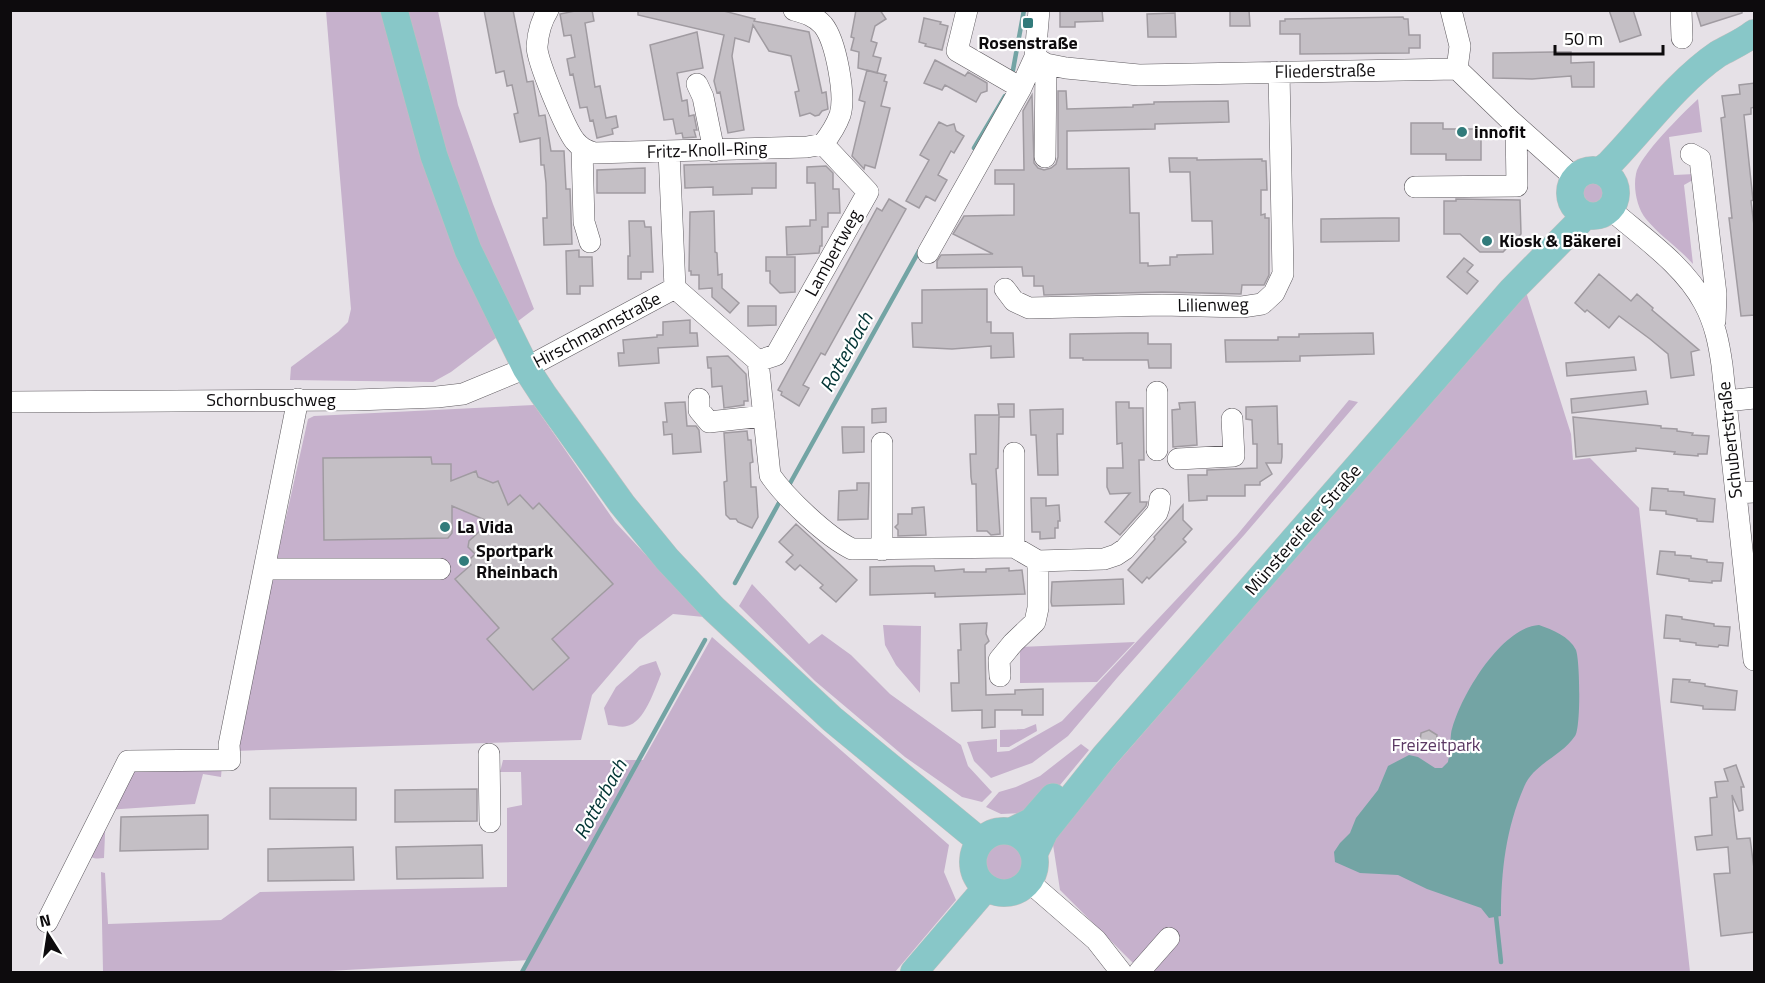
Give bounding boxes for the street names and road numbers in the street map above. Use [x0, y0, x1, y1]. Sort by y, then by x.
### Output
street label: Fliederstraße [1274, 56, 1376, 85]
street label: Fritz-Knoll-Ring [646, 134, 768, 165]
street label: Lambertweg [798, 204, 868, 301]
street label: Hirschmannstraße [528, 285, 665, 375]
street label: Lilienweg [1177, 290, 1249, 319]
street label: Schubertstraße [1710, 380, 1749, 500]
street label: Schornbuschweg [206, 386, 336, 413]
street label: Münstereifeler Straße [1238, 458, 1367, 601]

